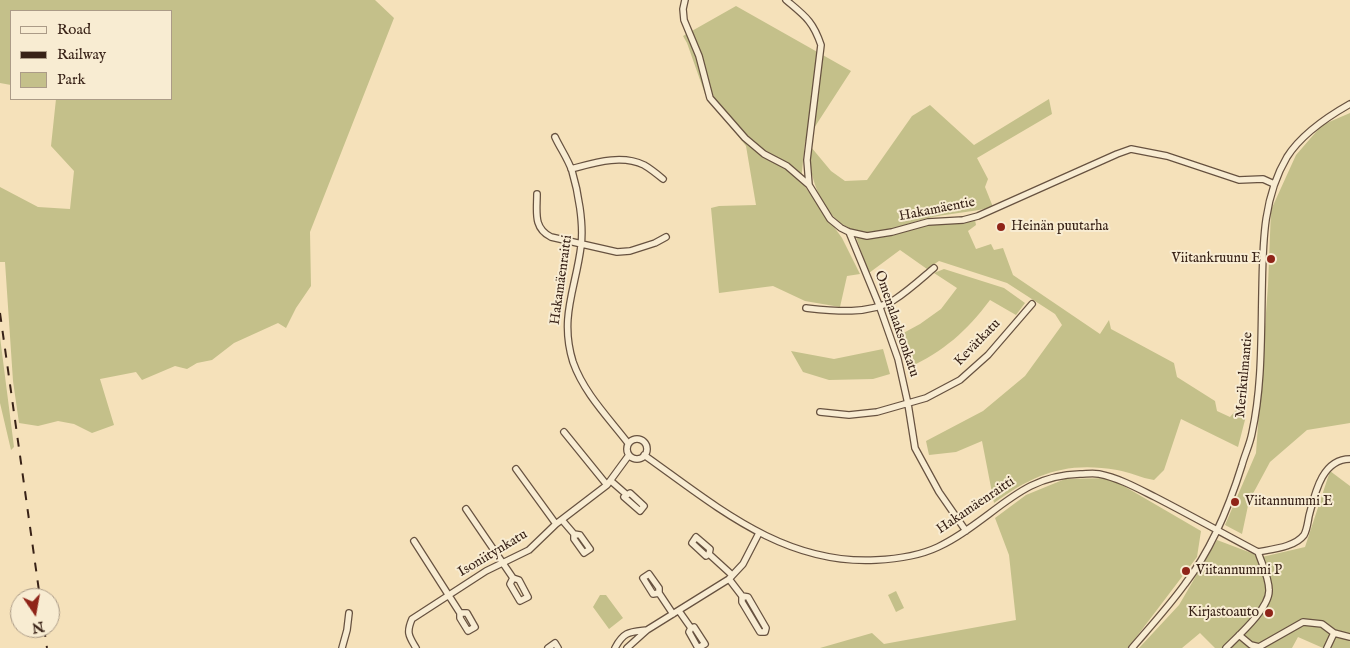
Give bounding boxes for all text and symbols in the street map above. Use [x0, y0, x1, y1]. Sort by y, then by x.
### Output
legend [10, 10, 172, 100]
text: Road [57, 20, 91, 39]
text: Railway [57, 45, 106, 64]
text: Park [57, 70, 86, 89]
street label: Hakamäentie [897, 194, 977, 226]
place label: Heinän puutarha [1011, 219, 1109, 235]
marker: Heinän puutarha [995, 221, 1007, 233]
street label: Hakamäenraitti [547, 234, 577, 326]
place label: Viitankruunu E [1172, 251, 1261, 267]
marker: Viitankruunu E [1265, 253, 1277, 265]
street label: Omenalaaksonkatu [870, 269, 922, 379]
street label: Kevätkatu [951, 316, 1005, 370]
street label: Merikulmantie [1233, 331, 1257, 419]
street label: Hakamäenraitti [934, 474, 1018, 538]
place label: Viitannummi E [1245, 494, 1333, 510]
marker: Viitannummi E [1229, 496, 1241, 508]
street label: Isoniitynkatu [455, 527, 531, 581]
place label: Viitannummi P [1196, 563, 1282, 579]
marker: Viitannummi P [1180, 565, 1192, 577]
north arrow [10, 588, 60, 638]
place label: Kirjastoauto [1188, 605, 1259, 621]
marker: Kirjastoauto [1263, 607, 1275, 619]
text: N [30, 617, 46, 637]

